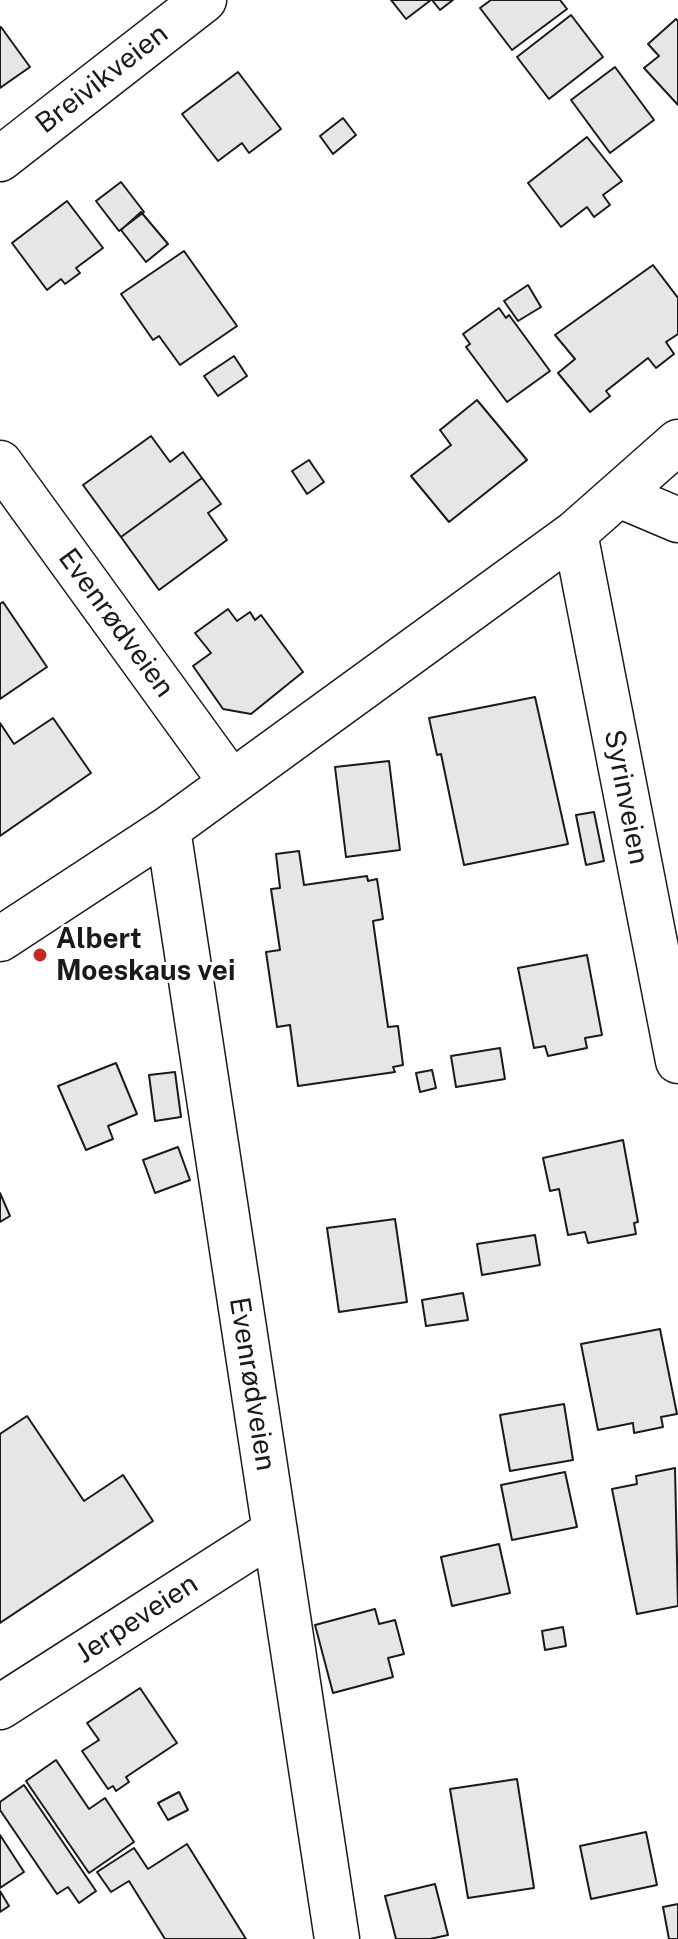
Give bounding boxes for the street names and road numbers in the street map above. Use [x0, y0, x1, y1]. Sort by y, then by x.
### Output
street label: Breivikveien [29, 17, 175, 141]
street label: Evenrødveien [51, 542, 181, 704]
street label: Syrinveien [597, 727, 655, 867]
street label: Evenrødveien [222, 1295, 282, 1473]
street label: Jerpeveien [70, 1567, 204, 1671]

